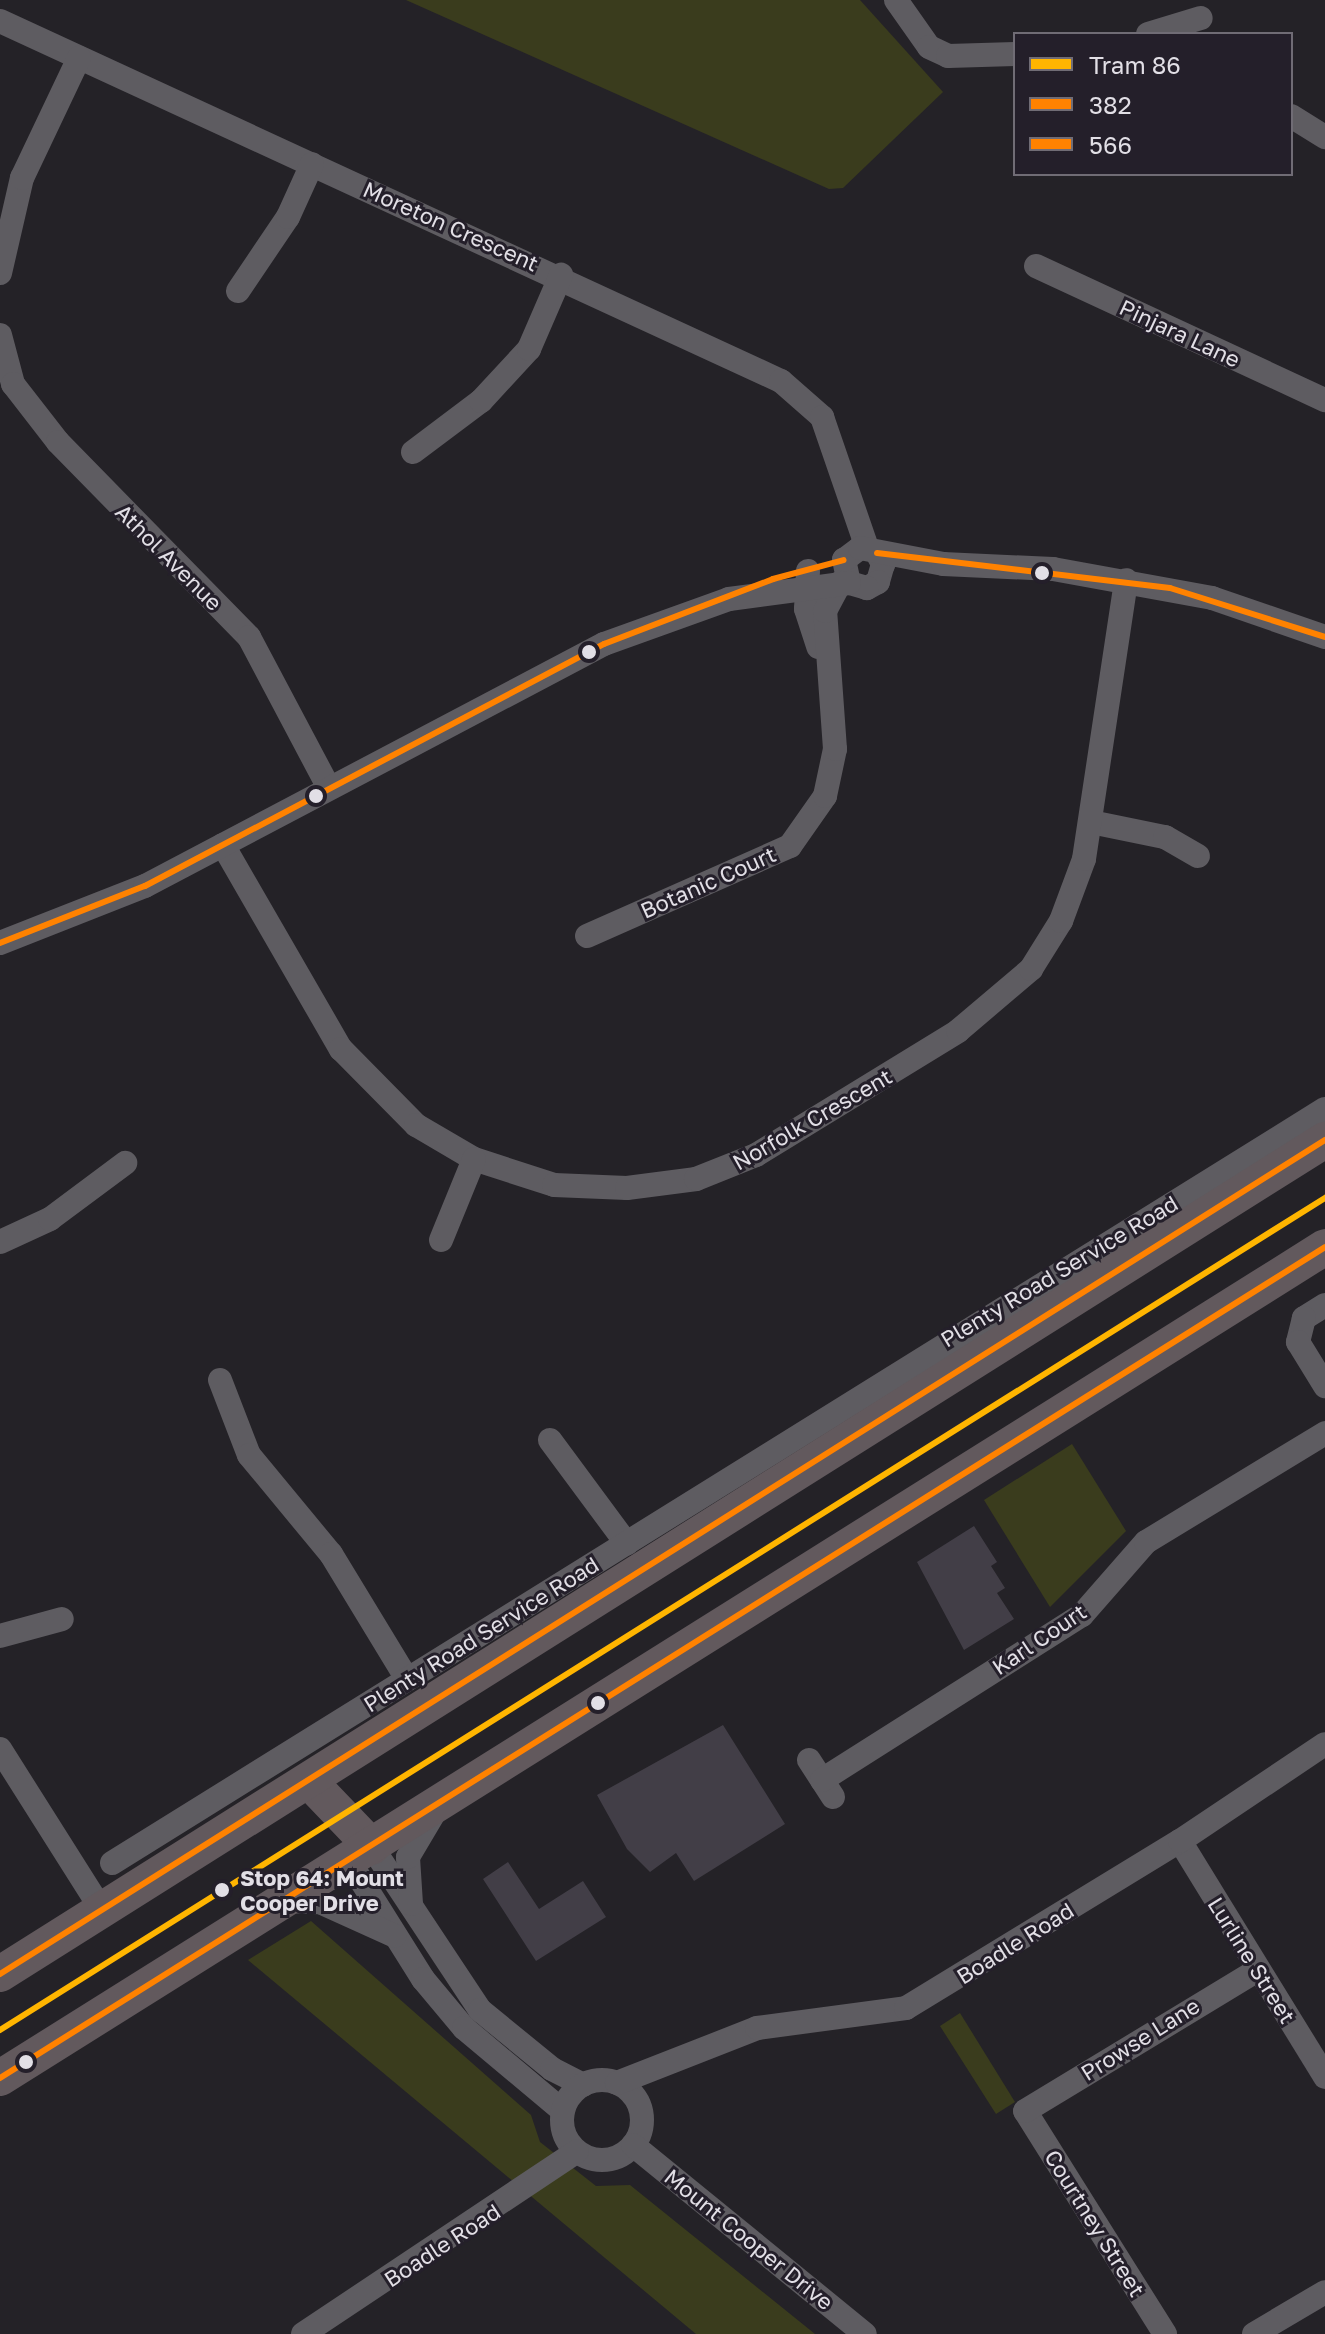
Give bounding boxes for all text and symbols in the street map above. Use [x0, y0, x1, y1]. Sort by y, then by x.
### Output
legend [1013, 32, 1293, 176]
text: Tram 86 [1089, 50, 1181, 79]
text: 382 [1089, 90, 1132, 119]
text: 566 [1089, 130, 1132, 159]
street label: Moreton Crescent [359, 176, 543, 276]
street label: Pinjara Lane [1116, 294, 1244, 372]
street label: Athol Avenue [110, 498, 228, 616]
unlabelled marker [1034, 565, 1050, 581]
unlabelled marker [581, 644, 597, 660]
unlabelled marker [308, 788, 324, 804]
street label: Botanic Court [636, 840, 780, 924]
street label: Norfolk Crescent [728, 1063, 896, 1175]
street label: Plenty Road Service Road [936, 1190, 1182, 1352]
street label: Plenty Road Service Road [359, 1551, 603, 1717]
street label: Karl Court [987, 1598, 1091, 1680]
unlabelled marker [590, 1695, 606, 1711]
place label: Stop 64: Mount Cooper Drive [240, 1864, 404, 1916]
marker: Stop 64: Mount Cooper Drive [211, 1879, 233, 1901]
street label: Lurline Street [1203, 1892, 1301, 2028]
street label: Boadle Road [952, 1897, 1078, 1989]
street label: Prowse Lane [1076, 1992, 1204, 2086]
unlabelled marker [18, 2054, 34, 2070]
street label: Courtney Street [1039, 2145, 1151, 2301]
street label: Mount Cooper Drive [659, 2163, 839, 2315]
street label: Boadle Road [379, 2198, 505, 2292]

